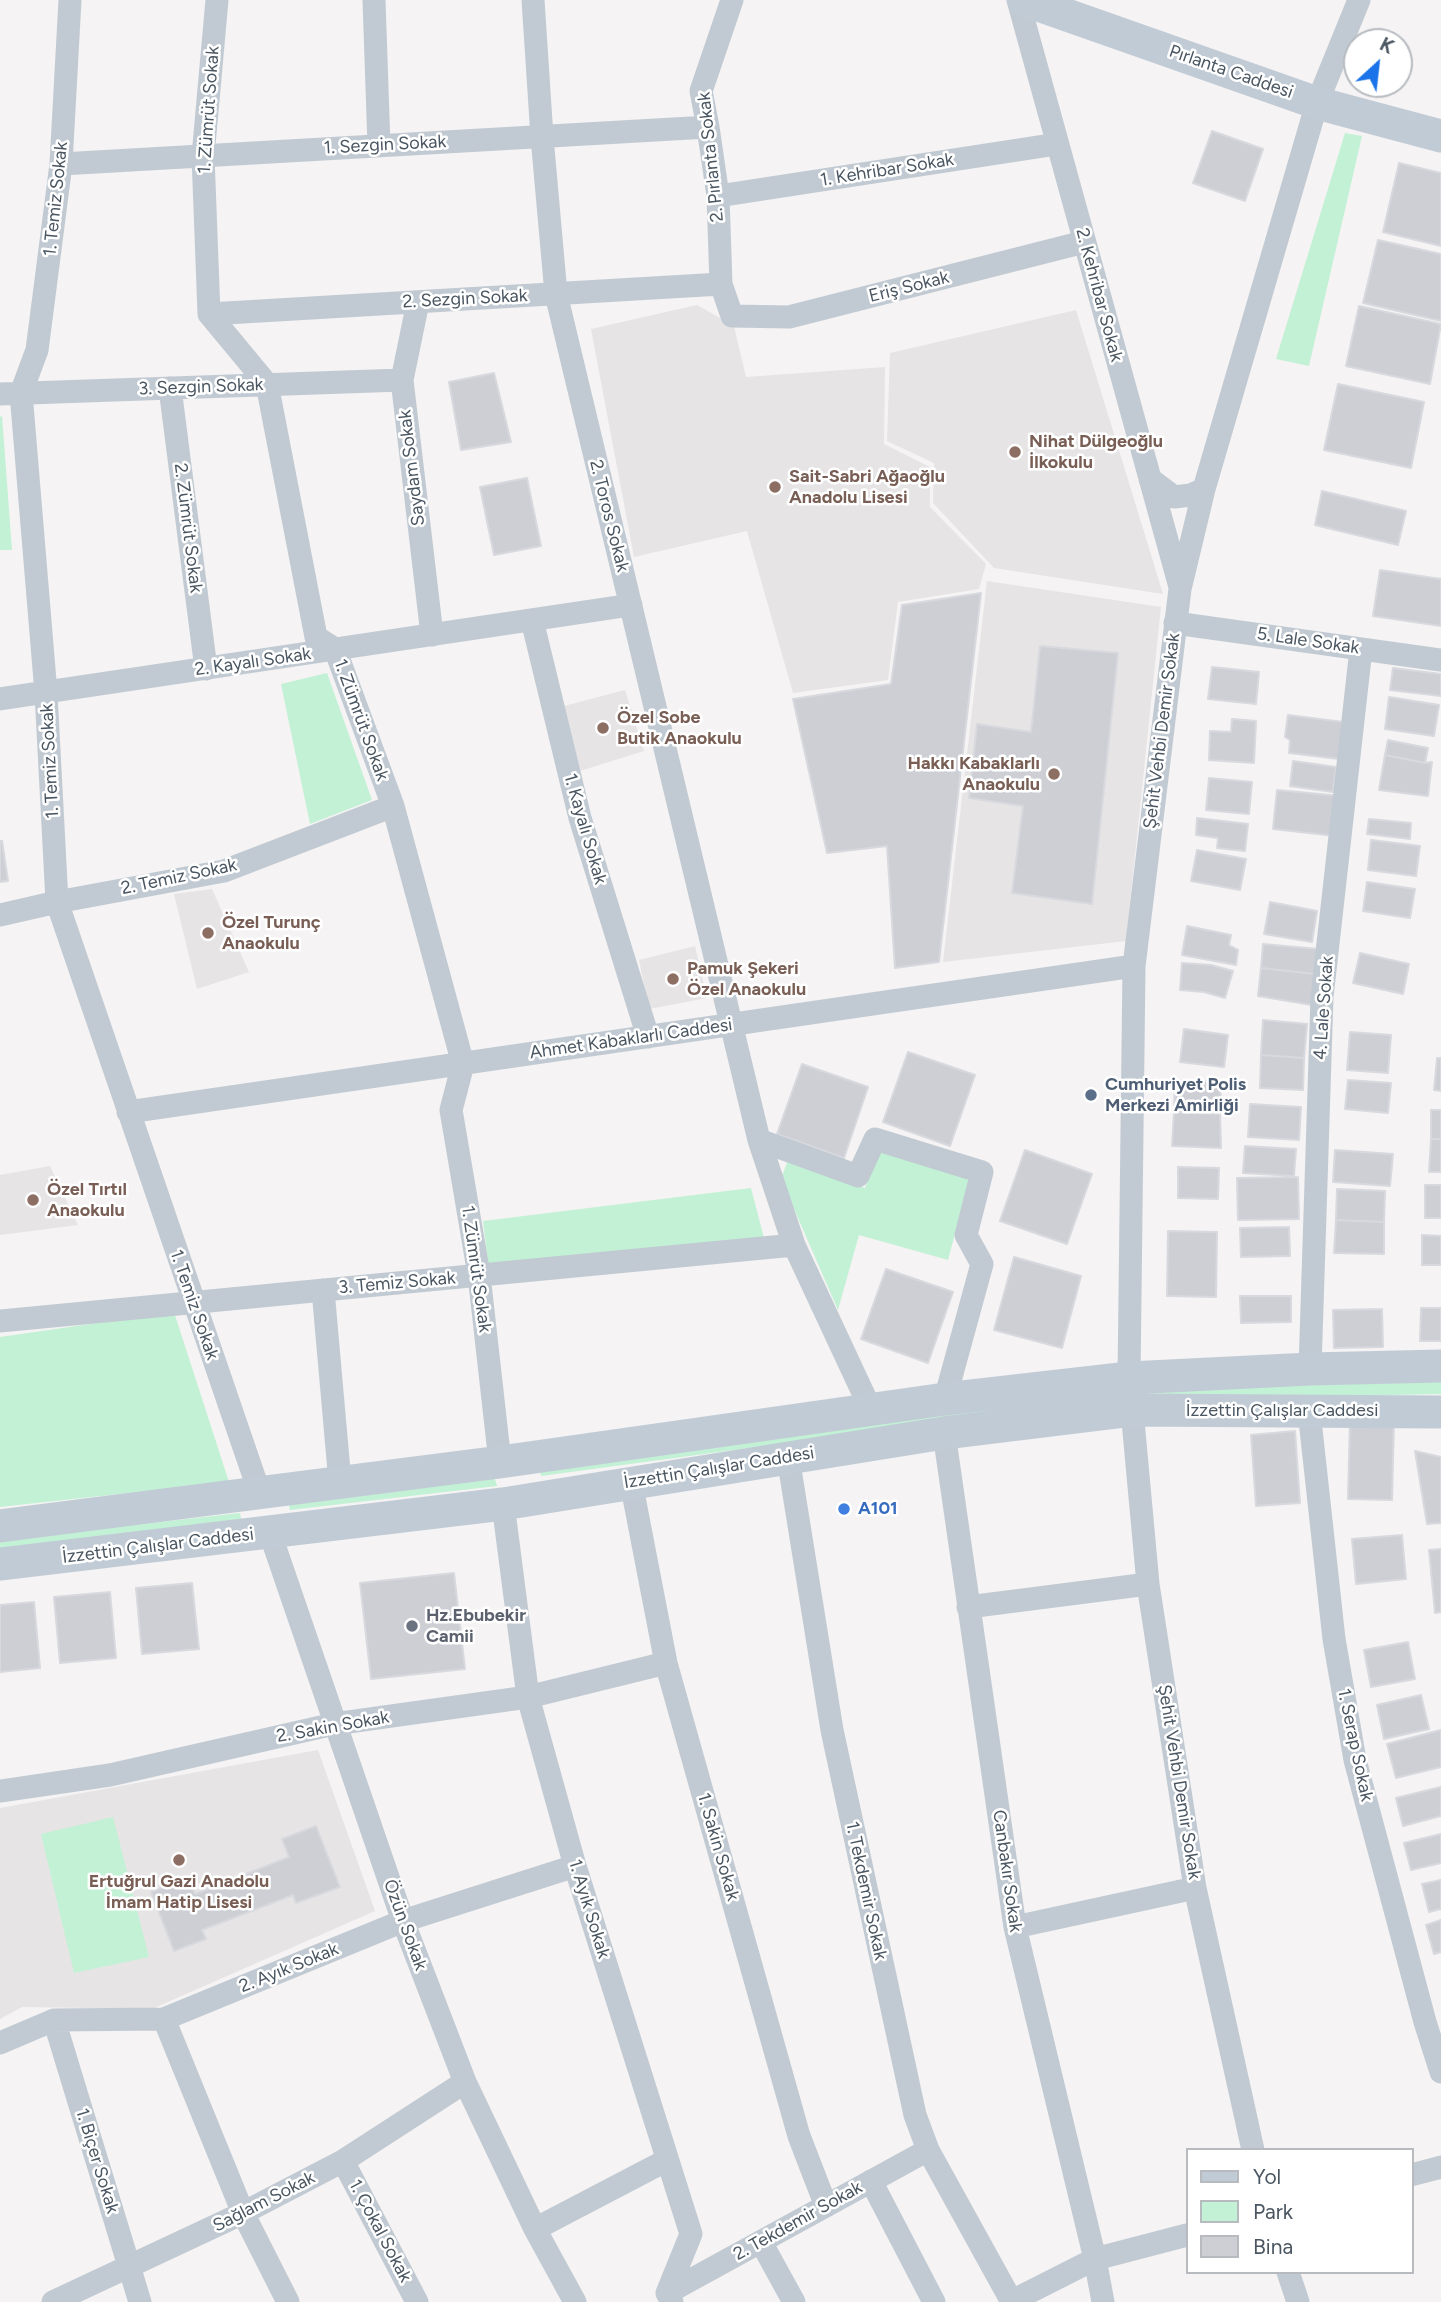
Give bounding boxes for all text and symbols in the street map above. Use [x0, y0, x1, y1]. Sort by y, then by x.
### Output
north arrow [1343, 28, 1413, 98]
text: K [1376, 33, 1398, 59]
street label: Pırlanta Caddesi [1166, 41, 1296, 103]
street label: 1. Zümrüt Sokak [194, 45, 224, 175]
street label: 2. Pırlanta Sokak [693, 91, 729, 223]
street label: 1. Sezgin Sokak [323, 131, 447, 159]
street label: 1. Temiz Sokak [39, 141, 73, 257]
street label: 1. Kehribar Sokak [819, 149, 955, 191]
street label: 2. Kehribar Sokak [1071, 226, 1127, 364]
street label: Eriş Sokak [867, 267, 951, 307]
street label: 2. Sezgin Sokak [402, 285, 528, 313]
street label: 3. Sezgin Sokak [138, 374, 264, 400]
street label: Saydam Sokak [394, 409, 430, 527]
place label: Nihat Dülgeoğlu İlkokulu [1029, 431, 1163, 474]
marker: Nihat Dülgeoğlu İlkokulu [1007, 444, 1023, 460]
street label: 2. Toros Sokak [585, 458, 633, 574]
street label: 2. Zümrüt Sokak [169, 462, 207, 594]
place label: Sait-Sabri Ağaoğlu Anadolu Lisesi [789, 466, 945, 508]
marker: Sait-Sabri Ağaoğlu Anadolu Lisesi [767, 479, 783, 495]
street label: 5. Lale Sokak [1255, 623, 1361, 659]
street label: Şehit Vehbi Demir Sokak [1139, 632, 1185, 830]
street label: 2. Kayalı Sokak [194, 643, 312, 681]
street label: 1. Zümrüt Sokak [329, 656, 393, 784]
street label: 1. Temiz Sokak [36, 703, 64, 819]
place label: Özel Sobe Butik Anaokulu [617, 707, 742, 750]
marker: Özel Sobe Butik Anaokulu [595, 720, 611, 736]
place label: Hakkı Kabaklarlı Anaokulu [908, 753, 1040, 796]
marker: Hakkı Kabaklarlı Anaokulu [1046, 766, 1062, 782]
street label: 1. Kayalı Sokak [559, 771, 611, 887]
street label: 2. Temiz Sokak [119, 854, 239, 900]
place label: Özel Turunç Anaokulu [222, 912, 321, 954]
marker: Özel Turunç Anaokulu [200, 925, 216, 941]
street label: 4. Lale Sokak [1310, 955, 1338, 1061]
place label: Pamuk Şekeri Özel Anaokulu [687, 958, 806, 1000]
marker: Pamuk Şekeri Özel Anaokulu [665, 971, 681, 987]
street label: Ahmet Kabaklarlı Caddesi [528, 1014, 734, 1064]
place label: Cumhuriyet Polis Merkezi Amirliği [1105, 1074, 1246, 1116]
marker: Cumhuriyet Polis Merkezi Amirliği [1083, 1087, 1099, 1103]
place label: Özel Tırtıl Anaokulu [47, 1179, 127, 1222]
marker: Özel Tırtıl Anaokulu [25, 1192, 41, 1208]
street label: 1. Zümrüt Sokak [456, 1204, 496, 1334]
street label: 1. Temiz Sokak [165, 1247, 223, 1363]
street label: 3. Temiz Sokak [338, 1267, 456, 1299]
street label: İzzettin Çalışlar Caddesi [1186, 1400, 1378, 1422]
street label: İzzettin Çalışlar Caddesi [622, 1442, 816, 1494]
place label: A101 [858, 1498, 898, 1520]
marker: A101 [836, 1501, 852, 1517]
street label: İzzettin Çalışlar Caddesi [61, 1524, 255, 1568]
place label: Hz.Ebubekir Camii [426, 1605, 526, 1648]
marker: Hz.Ebubekir Camii [404, 1618, 420, 1634]
street label: Şehit Vehbi Demir Sokak [1153, 1683, 1205, 1881]
street label: 1. Serap Sokak [1333, 1687, 1377, 1803]
street label: 2. Sakin Sokak [275, 1706, 391, 1748]
street label: 1. Sakin Sokak [692, 1791, 744, 1903]
street label: Canbakır Sokak [988, 1808, 1026, 1934]
street label: 1. Tekdemir Sokak [841, 1820, 891, 1962]
marker: Ertuğrul Gazi Anadolu İmam Hatip Lisesi [171, 1852, 187, 1868]
street label: 1. Ayık Sokak [564, 1857, 614, 1961]
place label: Ertuğrul Gazi Anadolu İmam Hatip Lisesi [89, 1871, 269, 1913]
street label: Özün Sokak [379, 1877, 431, 1973]
street label: 2. Ayık Sokak [236, 1938, 342, 1998]
street label: 1. Biçer Sokak [71, 2106, 123, 2216]
legend [1186, 2148, 1413, 2274]
text: Yol [1253, 2164, 1281, 2189]
street label: Sağlam Sokak [209, 2167, 319, 2237]
street label: 1. Çokal Sokak [344, 2176, 416, 2286]
street label: 2. Tekdemir Sokak [730, 2177, 866, 2265]
text: Park [1253, 2199, 1293, 2224]
text: Bina [1253, 2234, 1293, 2259]

